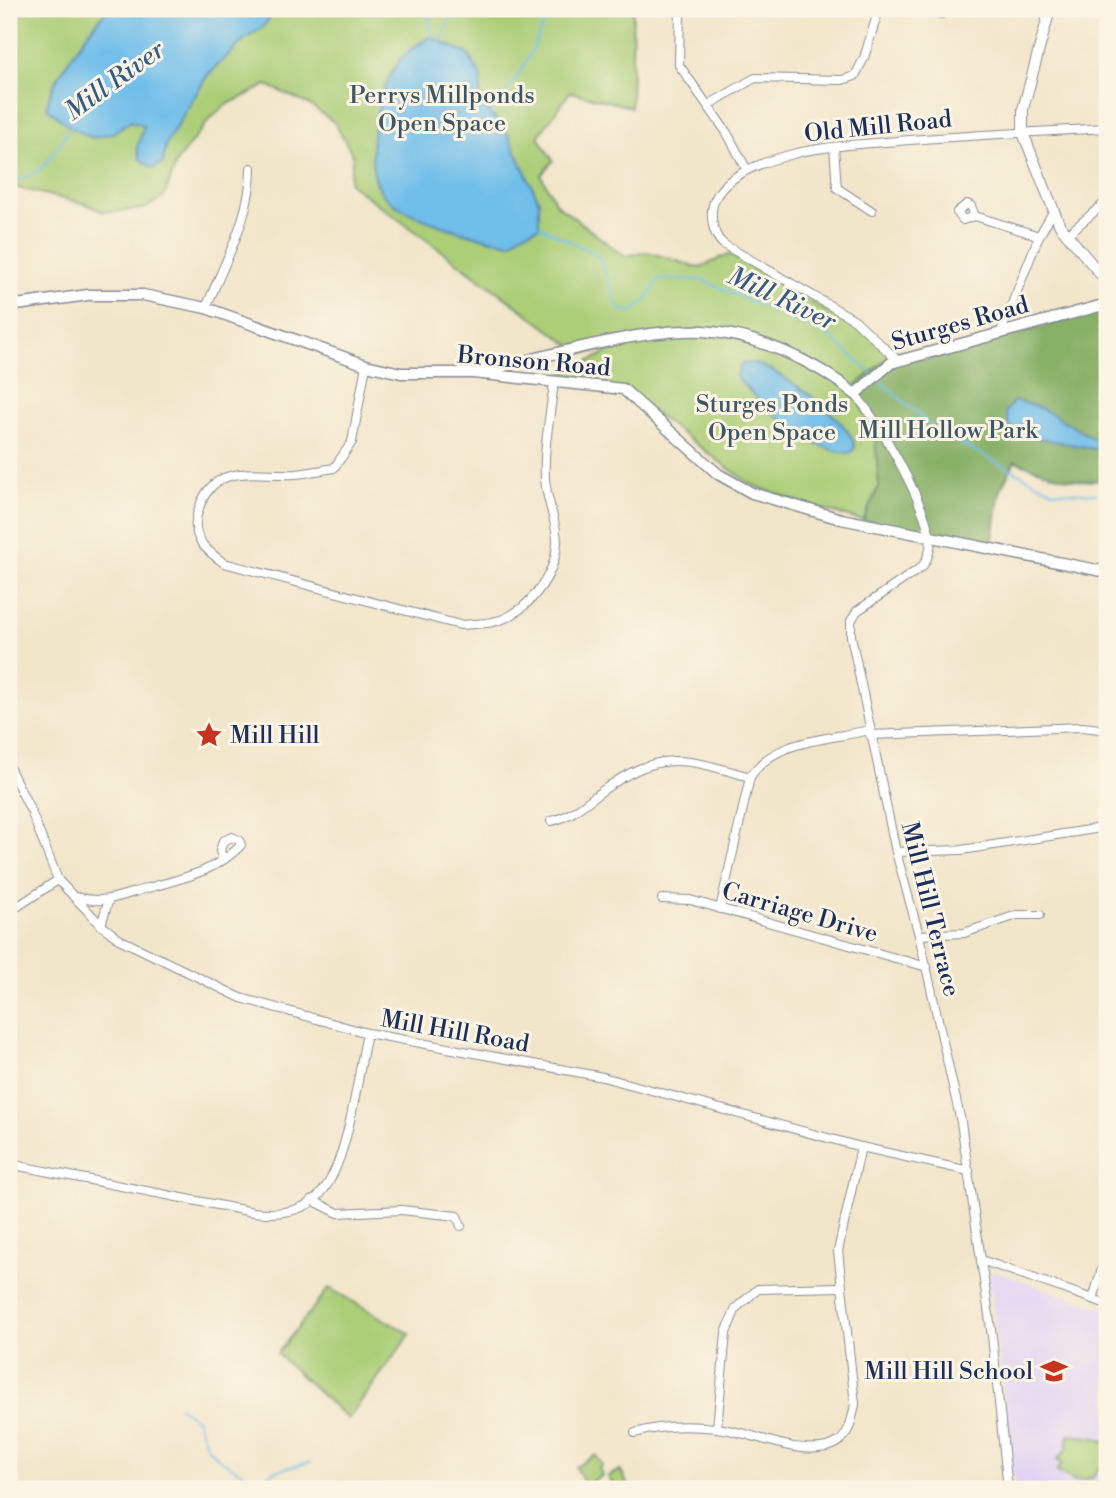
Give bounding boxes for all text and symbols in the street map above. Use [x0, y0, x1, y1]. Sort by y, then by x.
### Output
water label: Mill River [58, 33, 172, 128]
park label: Perrys Millponds Open Space [349, 81, 535, 139]
street label: Old Mill Road [803, 104, 954, 150]
water label: Mill River [722, 260, 842, 338]
street label: Sturges Road [888, 290, 1033, 358]
street label: Bronson Road [455, 340, 612, 384]
park label: Sturges Ponds Open Space [696, 390, 848, 448]
park label: Mill Hollow Park [858, 416, 1039, 446]
place icon: Mill Hill [194, 720, 224, 750]
place label: Mill Hill [230, 721, 320, 751]
street label: Mill Hill Terrace [894, 819, 966, 1000]
street label: Carriage Drive [718, 876, 881, 950]
street label: Mill Hill Road [378, 1004, 532, 1060]
school or university icon: Mill Hill School [1039, 1356, 1069, 1386]
place label: Mill Hill School [864, 1357, 1033, 1387]

